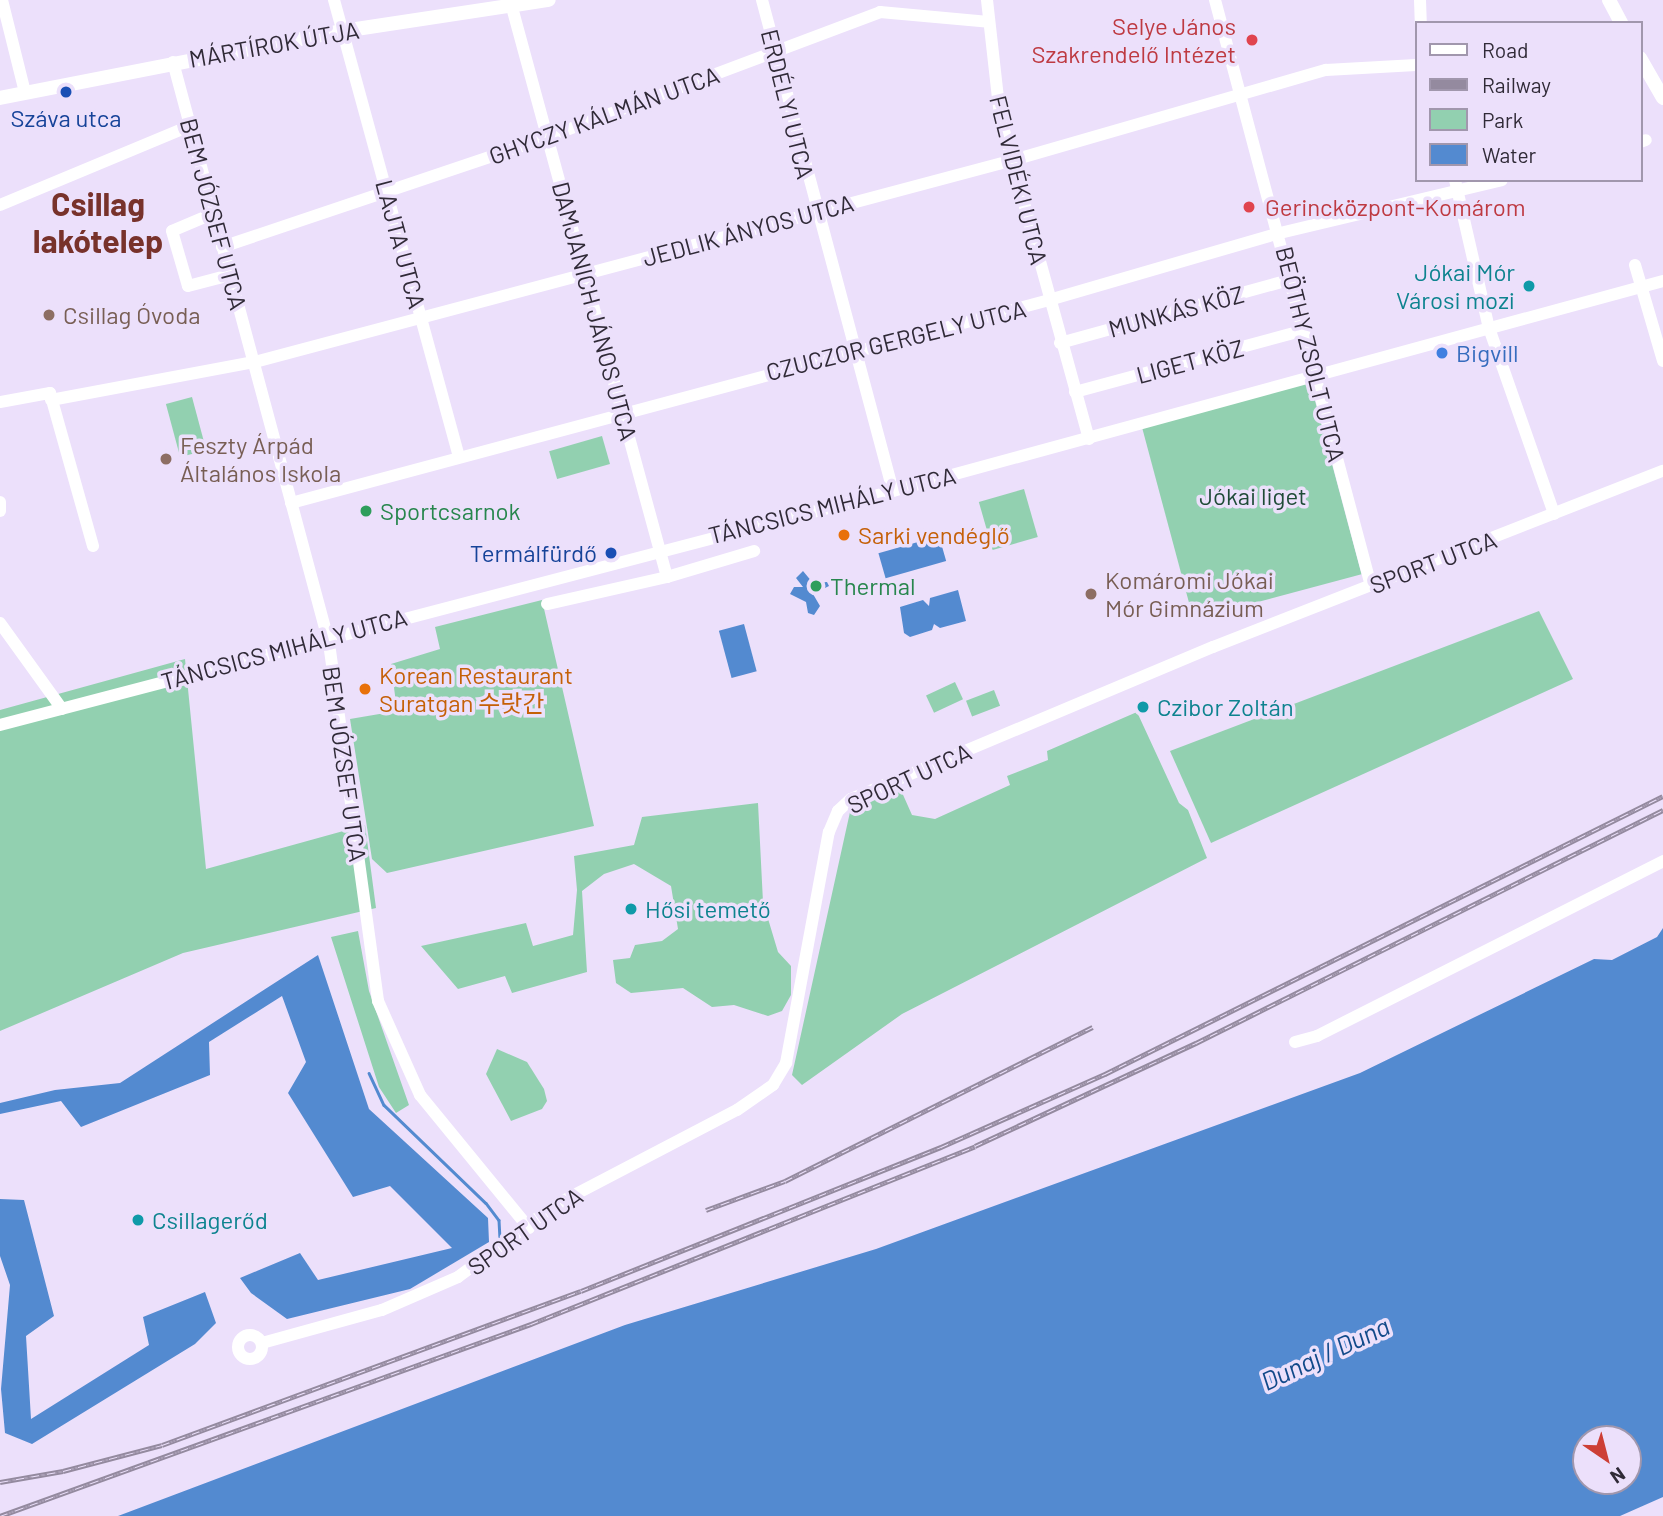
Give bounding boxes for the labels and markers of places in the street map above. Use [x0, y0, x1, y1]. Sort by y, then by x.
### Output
place label: Selye János Szakrendelő Intézet [1031, 12, 1236, 68]
marker: Selye János Szakrendelő Intézet [1242, 30, 1262, 50]
marker: Száva utca [58, 84, 74, 100]
place label: Száva utca [11, 104, 121, 132]
place label: Gerincközpont-Komárom [1265, 193, 1526, 221]
marker: Gerincközpont-Komárom [1239, 197, 1259, 217]
place label: Jókai Mór Városi mozi [1396, 258, 1515, 314]
marker: Jókai Mór Városi mozi [1521, 278, 1537, 294]
place label: Csillag Óvoda [63, 301, 201, 329]
marker: Csillag Óvoda [41, 307, 57, 323]
place label: Bigvill [1456, 339, 1519, 367]
marker: Bigvill [1434, 345, 1450, 361]
place label: Feszty Árpád Általános Iskola [180, 431, 341, 487]
marker: Feszty Árpád Általános Iskola [158, 451, 174, 467]
place label: Sportcsarnok [380, 497, 521, 525]
marker: Sportcsarnok [358, 503, 374, 519]
place label: Sarki vendéglő [858, 521, 1010, 549]
marker: Sarki vendéglő [836, 527, 852, 543]
place label: Termálfürdő [470, 539, 597, 567]
marker: Termálfürdő [603, 545, 619, 561]
place label: Komáromi Jókai Mór Gimnázium [1105, 566, 1274, 622]
place label: Thermal [830, 572, 916, 600]
marker: Thermal [808, 578, 824, 594]
marker: Komáromi Jókai Mór Gimnázium [1083, 586, 1099, 602]
place label: Korean Restaurant Suratgan 수랏간 [379, 661, 573, 717]
marker: Korean Restaurant Suratgan 수랏간 [357, 681, 373, 697]
place label: Czibor Zoltán [1157, 693, 1294, 721]
marker: Czibor Zoltán [1135, 699, 1151, 715]
place label: Hősi temető [645, 895, 771, 923]
marker: Hősi temető [623, 901, 639, 917]
place label: Csillagerőd [152, 1206, 268, 1234]
marker: Csillagerőd [130, 1212, 146, 1228]

